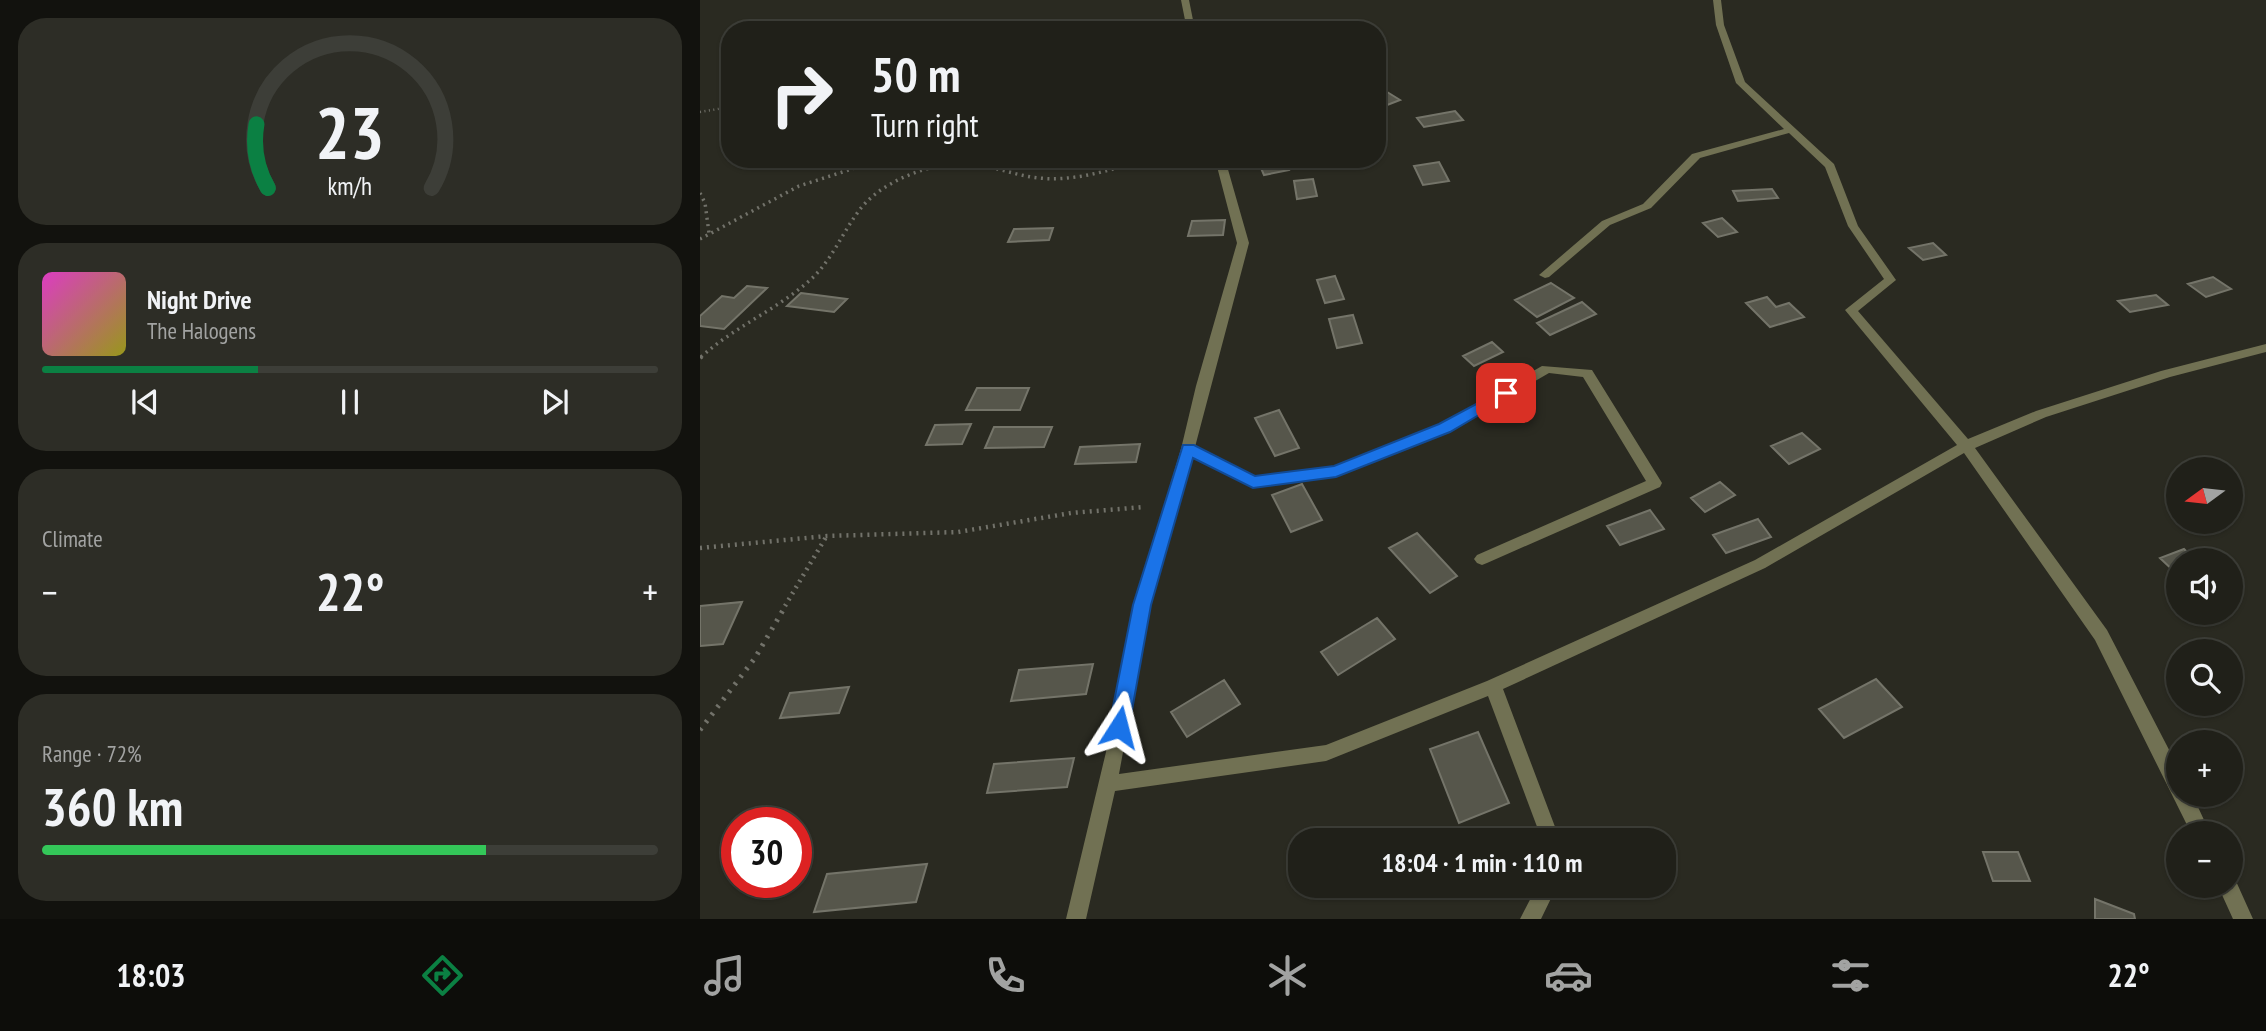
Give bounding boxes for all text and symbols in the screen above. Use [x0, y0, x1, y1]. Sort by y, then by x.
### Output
text: 50 m [871, 42, 960, 106]
icon: right [756, 49, 847, 140]
text: 23 [315, 84, 385, 178]
text: Turn right [871, 104, 979, 146]
text: km/h [328, 169, 372, 201]
text: Night Drive [147, 283, 252, 316]
text: The Halogens [147, 316, 256, 345]
pin [1476, 363, 1536, 423]
icon: arrive [1487, 374, 1525, 412]
icon: previous [126, 383, 164, 421]
icon: pause [331, 383, 369, 421]
icon: next [536, 383, 574, 421]
north arrow [2166, 457, 2244, 534]
map controls [2166, 457, 2243, 898]
text: Climate [42, 524, 103, 553]
button: sound [2166, 548, 2243, 625]
text: 22° [316, 558, 384, 625]
text: − [42, 567, 58, 616]
text: + [642, 567, 658, 616]
button: search [2166, 639, 2243, 716]
position arrow [1082, 690, 1156, 764]
button: + [2166, 730, 2243, 807]
text: Range · 72% [42, 739, 142, 768]
text: 360 km [42, 773, 183, 840]
speed limit sign: 30 [721, 807, 812, 898]
button: − [2166, 821, 2243, 898]
text: 18:04 · 1 min · 110 m [1382, 846, 1582, 879]
icon: directions [418, 951, 467, 1000]
icon: music [700, 951, 749, 1000]
icon: phone [981, 951, 1030, 1000]
icon: climate [1263, 951, 1312, 1000]
icon: car [1544, 951, 1593, 1000]
icon: filters [1826, 951, 1875, 1000]
text: 18:03 [116, 954, 186, 996]
text: 22° [2107, 954, 2150, 996]

